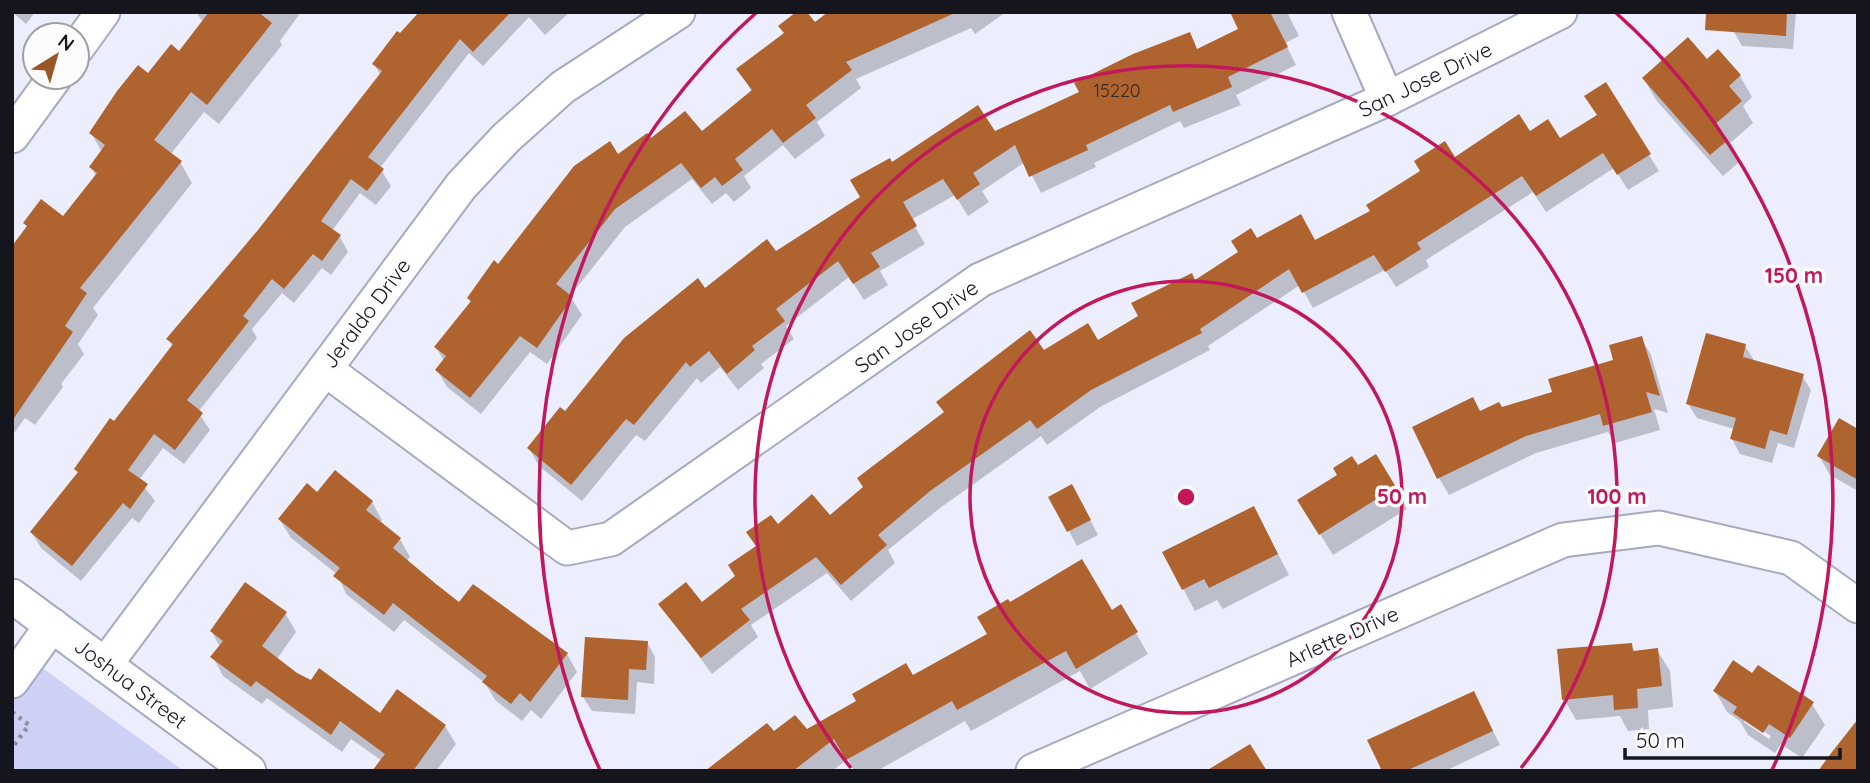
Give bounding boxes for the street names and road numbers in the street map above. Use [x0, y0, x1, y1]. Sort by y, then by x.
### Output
street label: San Jose Drive [1354, 36, 1496, 122]
street label: Jeraldo Drive [316, 253, 416, 373]
street label: San Jose Drive [849, 274, 983, 378]
street label: Arlette Drive [1282, 600, 1402, 672]
street label: Joshua Street [70, 632, 192, 734]

